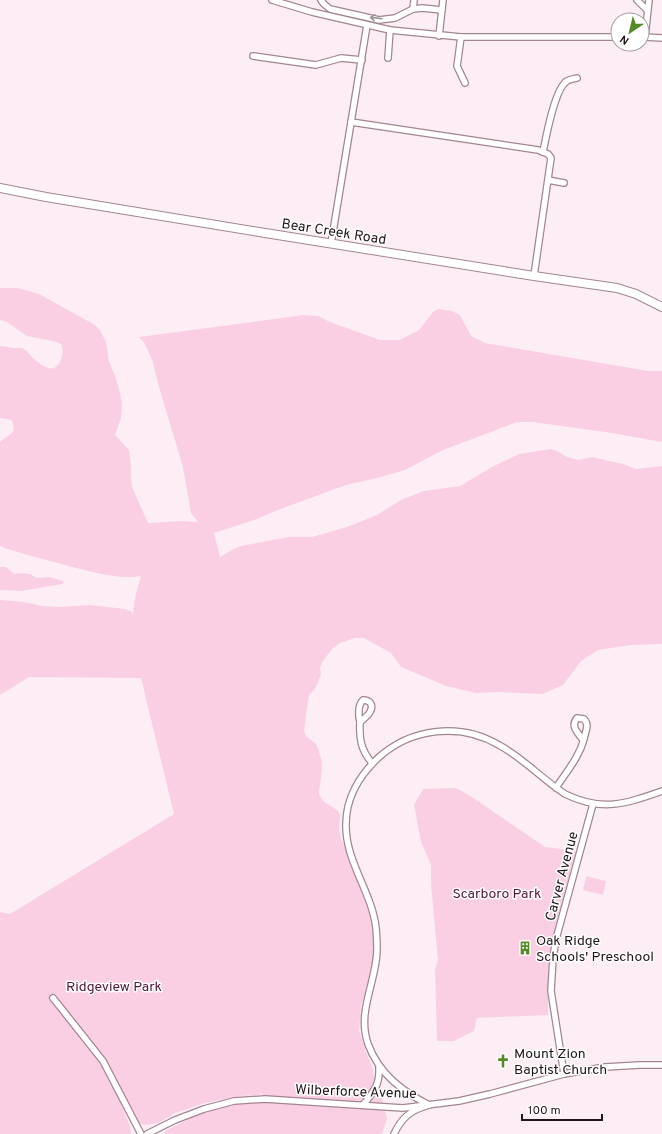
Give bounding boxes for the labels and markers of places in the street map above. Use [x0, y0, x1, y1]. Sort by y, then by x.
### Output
place label: Oak Ridge Schools' Preschool [536, 933, 654, 966]
building icon: Oak Ridge Schools' Preschool [517, 940, 533, 956]
place label: Mount Zion Baptist Church [514, 1046, 607, 1079]
church icon: Mount Zion Baptist Church [495, 1053, 511, 1069]

